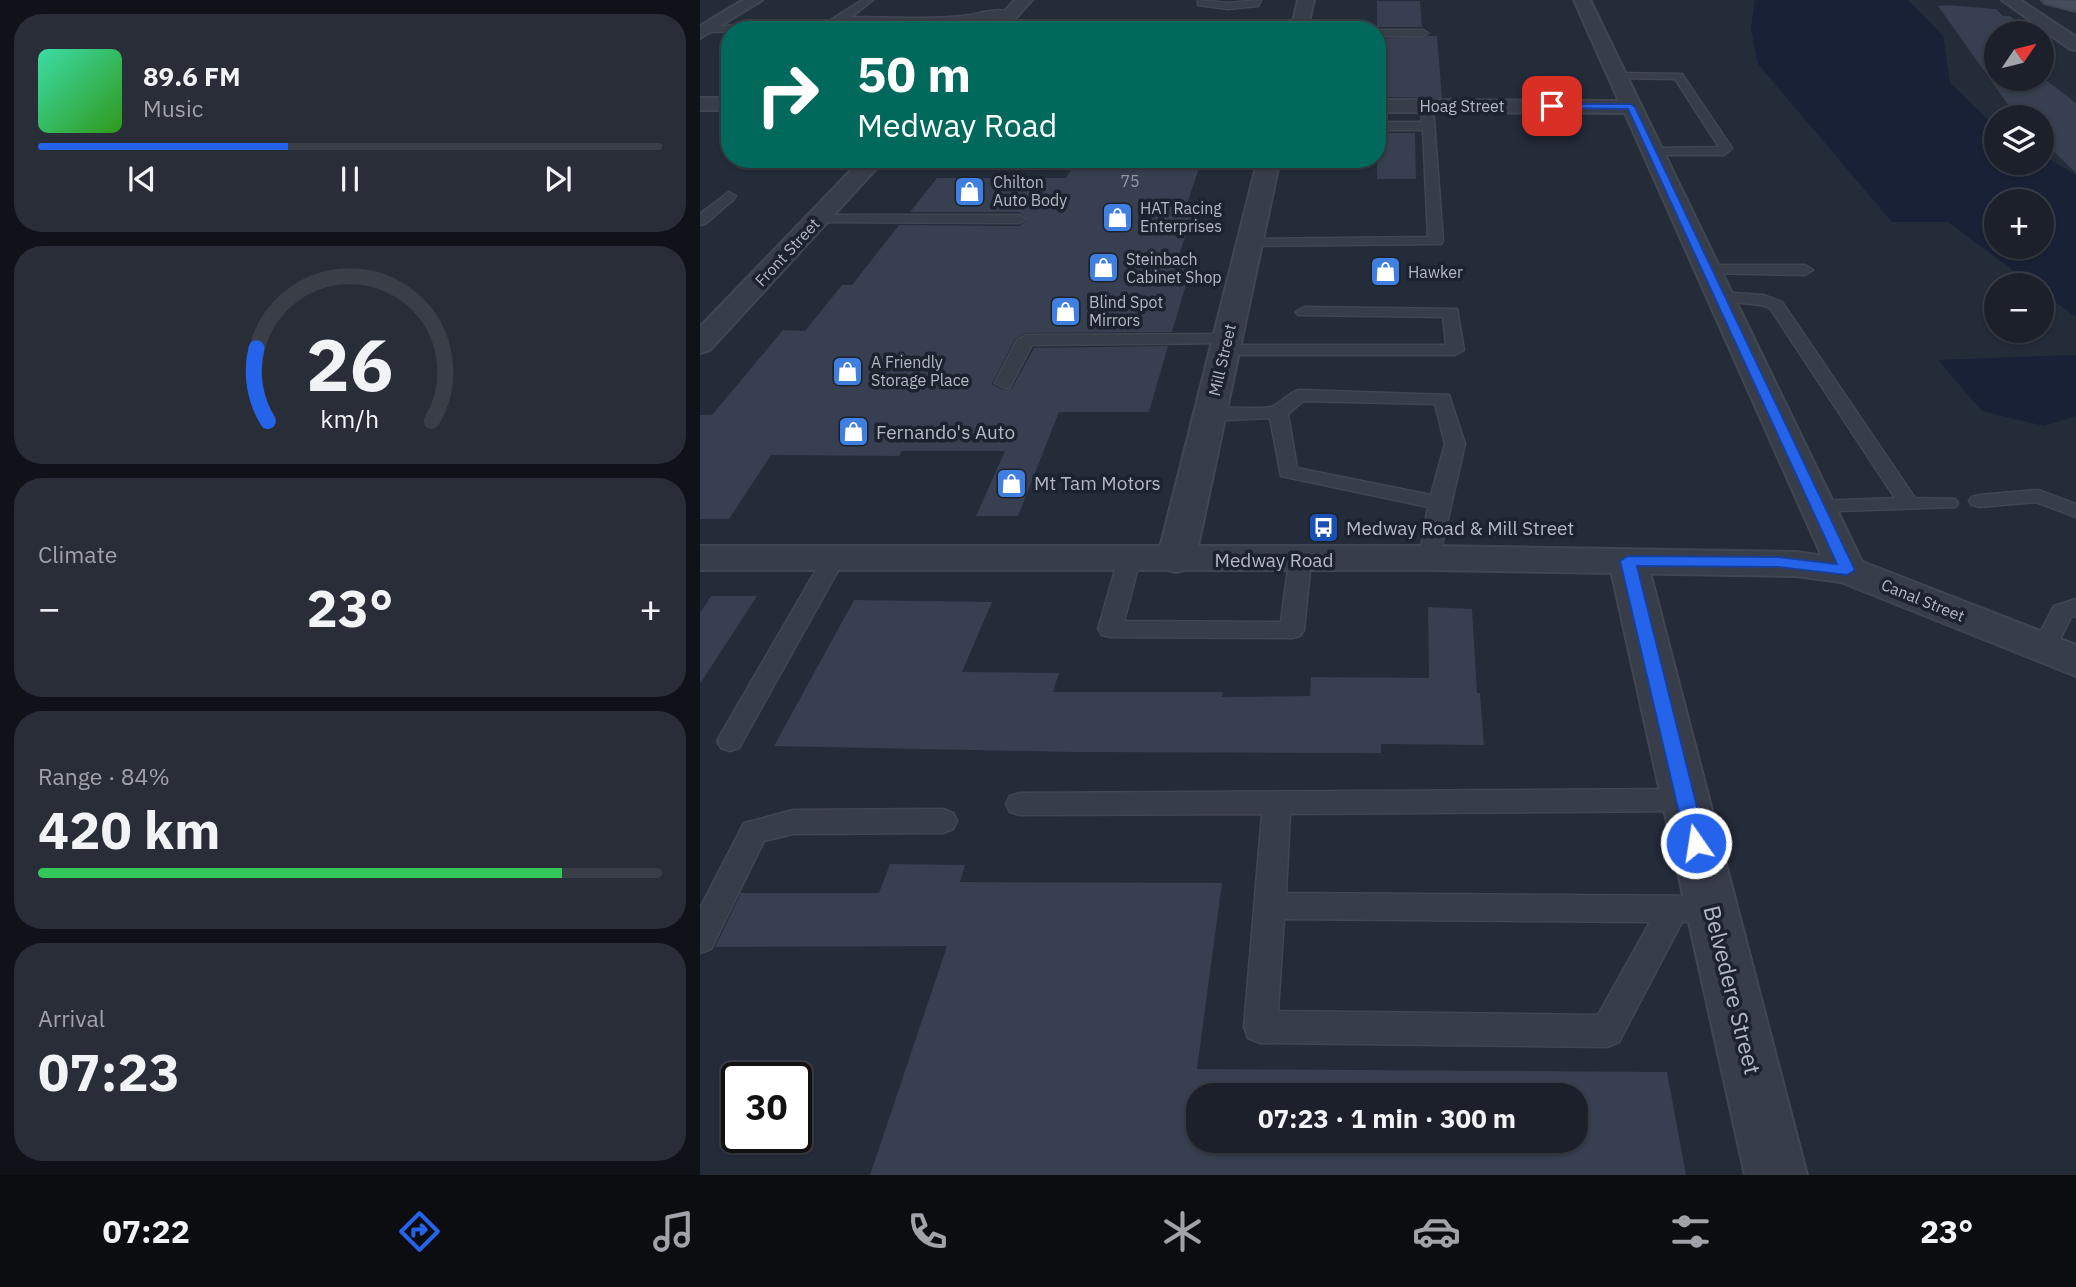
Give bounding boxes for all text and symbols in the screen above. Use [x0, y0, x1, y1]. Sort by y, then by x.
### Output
north arrow [1984, 21, 2054, 91]
map controls [1984, 21, 2054, 343]
text: 50 m [857, 42, 971, 105]
icon: right [742, 49, 833, 140]
text: 89.6 FM [143, 59, 241, 93]
pin [1522, 76, 1582, 136]
icon: arrive [1533, 87, 1571, 125]
text: Music [143, 93, 203, 123]
street label: Hoag Street [1420, 96, 1504, 116]
text: Medway Road [857, 104, 1057, 146]
button: layers [1984, 105, 2054, 175]
icon: previous [123, 160, 161, 198]
icon: pause [331, 160, 369, 198]
icon: next [539, 160, 577, 198]
house number: 75 [1120, 171, 1140, 191]
place label: Chilton Auto Body [993, 172, 1067, 210]
shop icon: Chilton Auto Body [953, 174, 987, 208]
button: + [1984, 189, 2054, 259]
place label: HAT Racing Enterprises [1140, 198, 1222, 236]
shop icon: HAT Racing Enterprises [1100, 200, 1134, 234]
street label: Front Street [750, 214, 824, 290]
place label: Steinbach Cabinet Shop [1126, 249, 1222, 287]
shop icon: Steinbach Cabinet Shop [1086, 251, 1120, 285]
shop icon: Hawker [1368, 255, 1402, 289]
place label: Hawker [1408, 262, 1463, 282]
button: − [1984, 273, 2054, 343]
place label: Blind Spot Mirrors [1089, 292, 1163, 330]
shop icon: Blind Spot Mirrors [1049, 294, 1083, 328]
text: 26 [306, 317, 394, 412]
street label: Mill Street [1204, 322, 1240, 398]
place label: A Friendly Storage Place [871, 352, 970, 390]
shop icon: A Friendly Storage Place [831, 354, 865, 388]
text: km/h [321, 402, 379, 435]
shop icon: Fernando's Auto [836, 415, 870, 449]
place label: Fernando's Auto [876, 420, 1015, 444]
shop icon: Mt Tam Motors [994, 466, 1028, 500]
place label: Mt Tam Motors [1034, 471, 1161, 495]
bus stop icon: Medway Road & Mill Street [1306, 511, 1340, 545]
place label: Medway Road & Mill Street [1346, 516, 1574, 540]
text: Climate [38, 539, 117, 569]
street label: Medway Road [1215, 548, 1334, 572]
text: 23° [307, 574, 393, 641]
street label: Canal Street [1878, 574, 1968, 626]
text: − [38, 583, 61, 632]
text: + [639, 583, 662, 632]
text: Range · 84% [38, 761, 170, 791]
text: 420 km [38, 796, 220, 863]
position arrow [1659, 806, 1733, 880]
street label: Belvedere Street [1698, 902, 1768, 1077]
text: Arrival [38, 1003, 105, 1033]
text: 07:23 [38, 1038, 180, 1105]
speed limit sign: 30 [721, 1062, 812, 1153]
text: 07:23 · 1 min · 300 m [1258, 1101, 1516, 1135]
icon: directions [395, 1207, 444, 1256]
icon: music [649, 1207, 698, 1256]
icon: phone [903, 1207, 952, 1256]
icon: climate [1158, 1207, 1207, 1256]
icon: car [1412, 1207, 1461, 1256]
icon: filters [1666, 1207, 1715, 1256]
text: 07:22 [103, 1210, 190, 1252]
text: 23° [1920, 1210, 1973, 1252]

